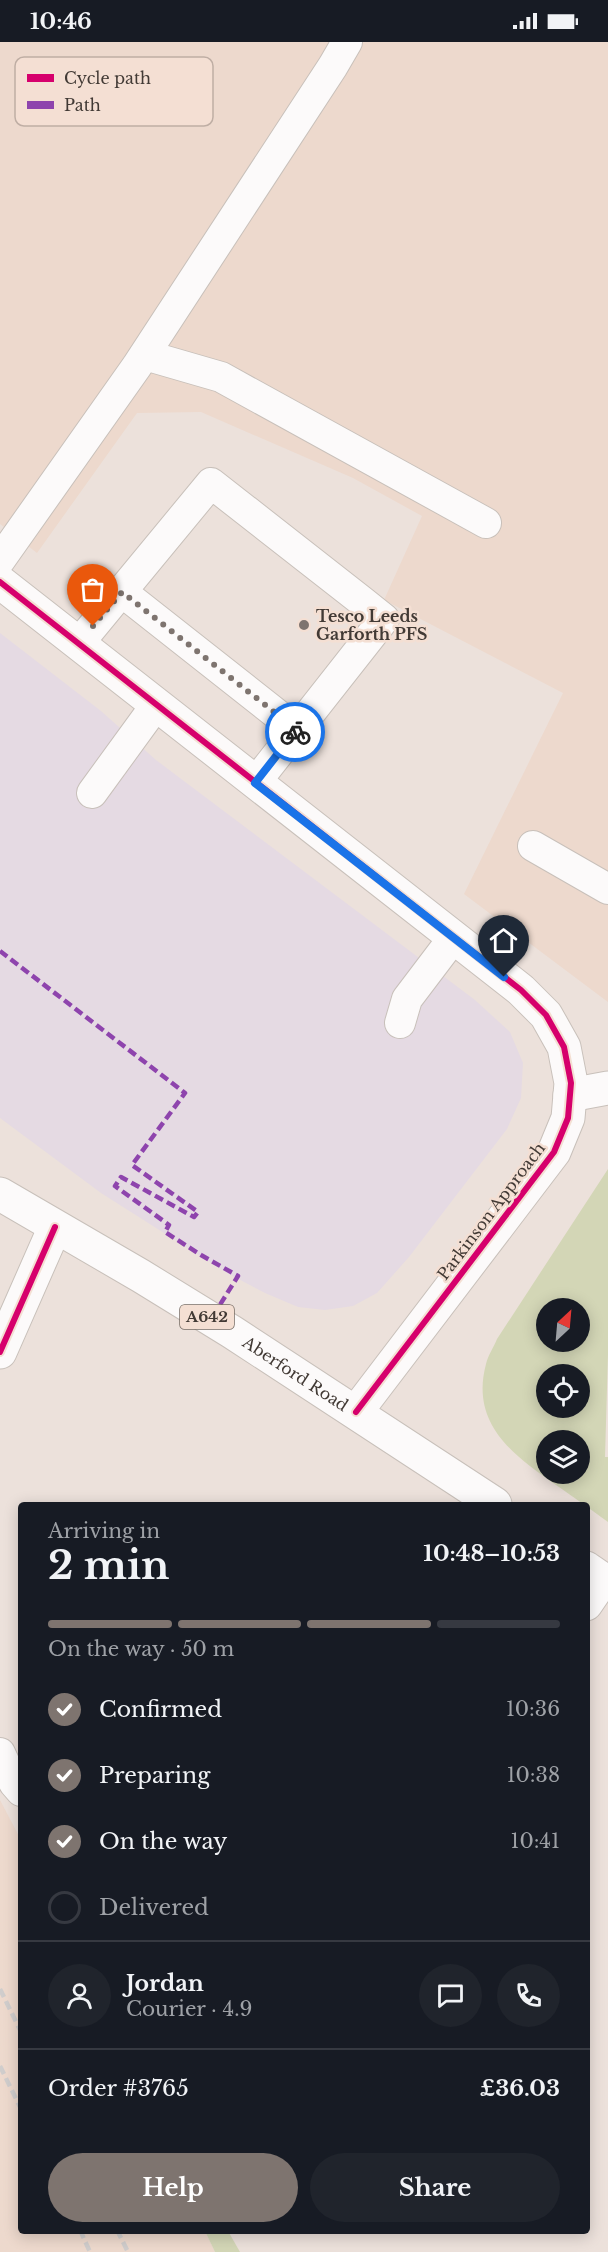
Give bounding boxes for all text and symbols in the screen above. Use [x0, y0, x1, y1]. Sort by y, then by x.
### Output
text: 10:46 [30, 8, 92, 35]
legend [15, 57, 213, 126]
text: Cycle path [64, 68, 151, 88]
text: Path [64, 95, 101, 115]
pin [67, 564, 118, 626]
icon: bag [76, 573, 109, 606]
place label: Tesco Leeds Garforth PFS [316, 606, 427, 644]
marker: Tesco Leeds Garforth PFS [297, 618, 311, 632]
courier [265, 702, 325, 762]
icon: bike [279, 716, 312, 749]
pin [478, 915, 529, 977]
icon: home [487, 924, 520, 957]
street label: Parkinson Approach [433, 1138, 549, 1284]
north arrow [536, 1298, 590, 1352]
map controls [536, 1298, 590, 1484]
road number: A642 [180, 1305, 234, 1329]
street label: Aberford Road [238, 1331, 352, 1415]
button: locate [536, 1364, 590, 1418]
button: layers [536, 1430, 590, 1484]
text: Arriving in [48, 1519, 160, 1543]
text: 10:48–10:53 [423, 1540, 560, 1567]
text: 2 min [48, 1541, 169, 1590]
text: On the way · 50 m [48, 1637, 234, 1661]
icon: check [48, 1693, 81, 1726]
text: Confirmed [99, 1696, 222, 1723]
text: 10:36 [506, 1697, 560, 1721]
icon: check [48, 1759, 81, 1792]
text: Preparing [99, 1762, 210, 1789]
text: 10:38 [507, 1763, 560, 1787]
icon: check [48, 1825, 81, 1858]
text: On the way [99, 1828, 227, 1855]
text: 10:41 [510, 1829, 560, 1853]
text: Delivered [99, 1894, 209, 1921]
button: person [48, 1964, 111, 2027]
button: chat [419, 1964, 482, 2027]
button: phone [497, 1964, 560, 2027]
text: Jordan [126, 1970, 204, 1997]
text: Courier · 4.9 [126, 1997, 252, 2021]
text: Order #3765 [48, 2075, 189, 2102]
text: £36.03 [480, 2075, 560, 2102]
button: Help [48, 2153, 298, 2222]
button: Share [310, 2153, 560, 2222]

